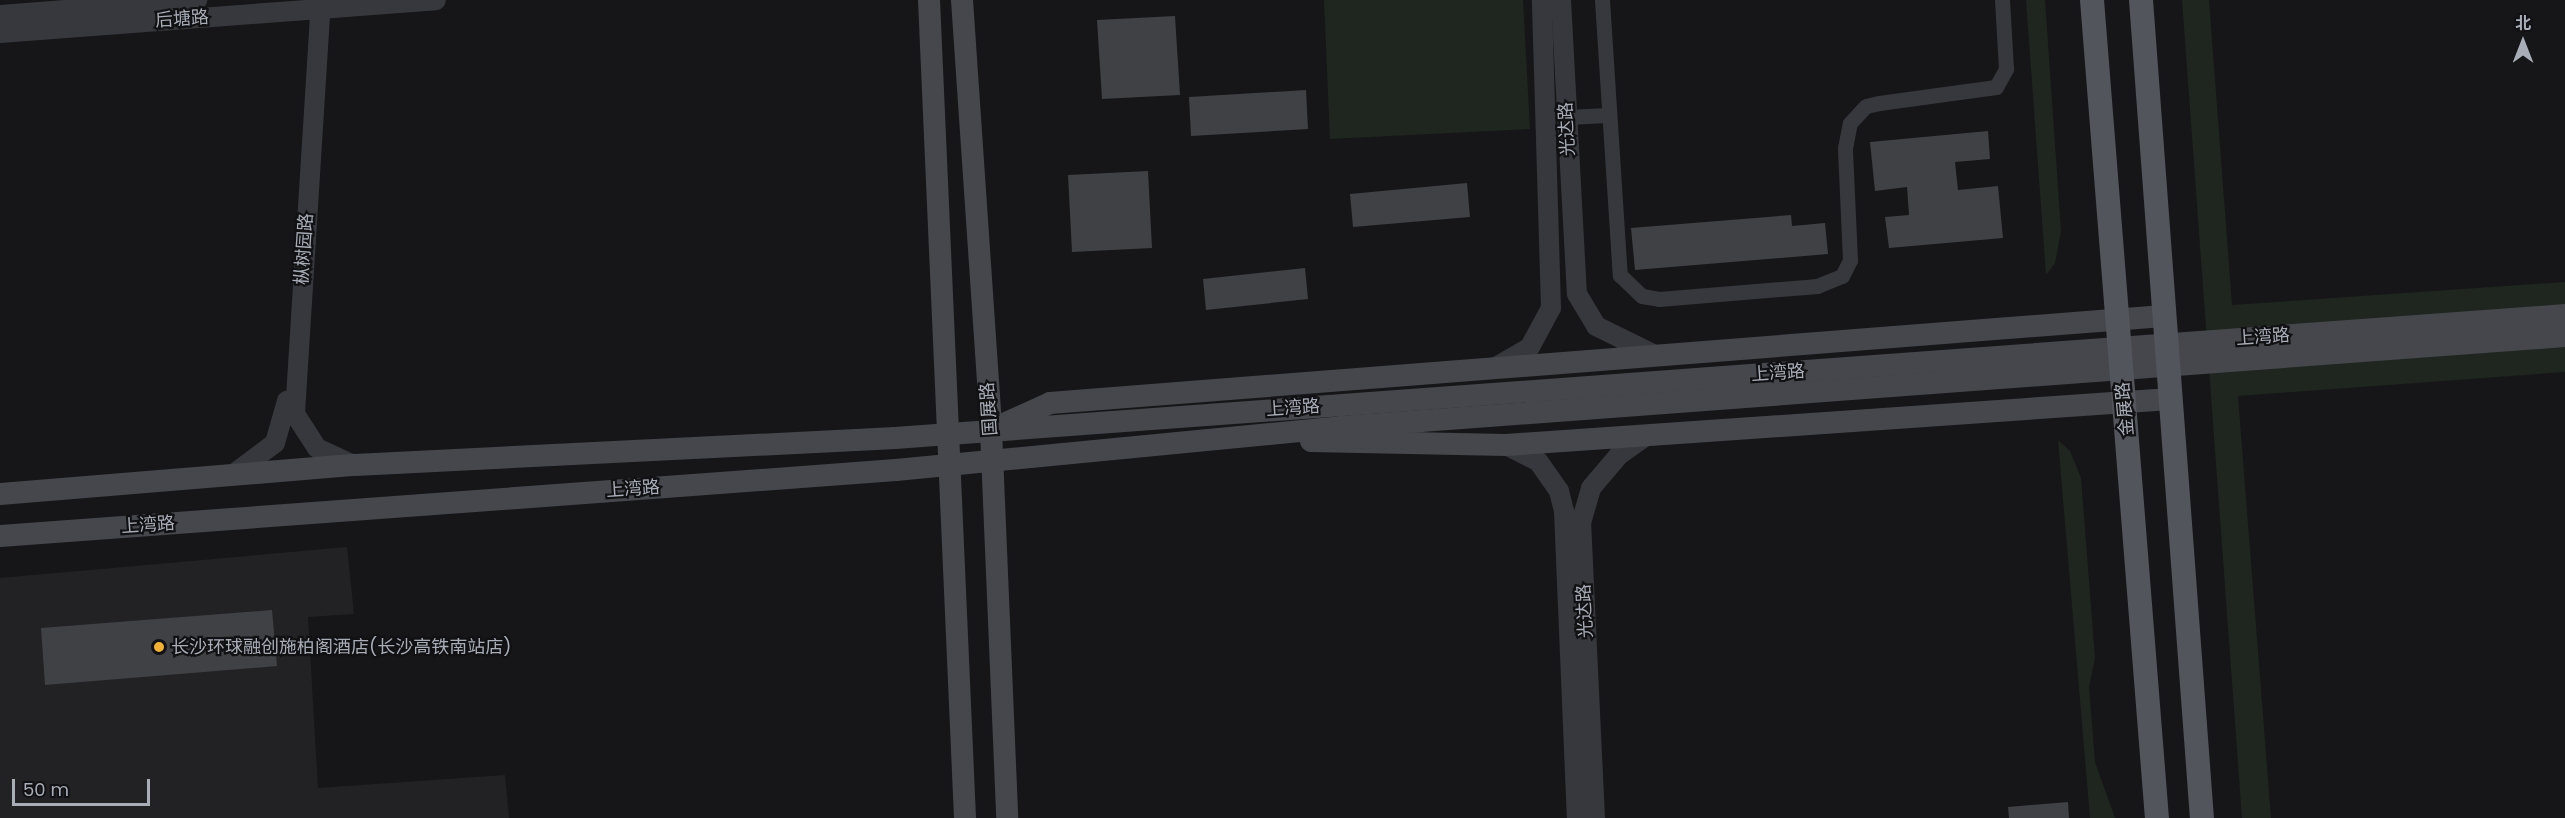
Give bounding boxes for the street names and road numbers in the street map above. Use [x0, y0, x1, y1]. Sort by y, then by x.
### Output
street label: 后塘路 [154, 6, 210, 32]
street label: 光达路 [1555, 101, 1579, 157]
street label: 枞树园路 [291, 212, 317, 286]
street label: 上湾路 [2235, 324, 2291, 350]
street label: 上湾路 [1750, 360, 1806, 386]
street label: 国展路 [976, 381, 1002, 437]
street label: 金展路 [2112, 381, 2138, 437]
street label: 上湾路 [1265, 395, 1321, 421]
street label: 上湾路 [605, 476, 661, 502]
street label: 上湾路 [120, 512, 176, 538]
street label: 光达路 [1573, 583, 1597, 639]

